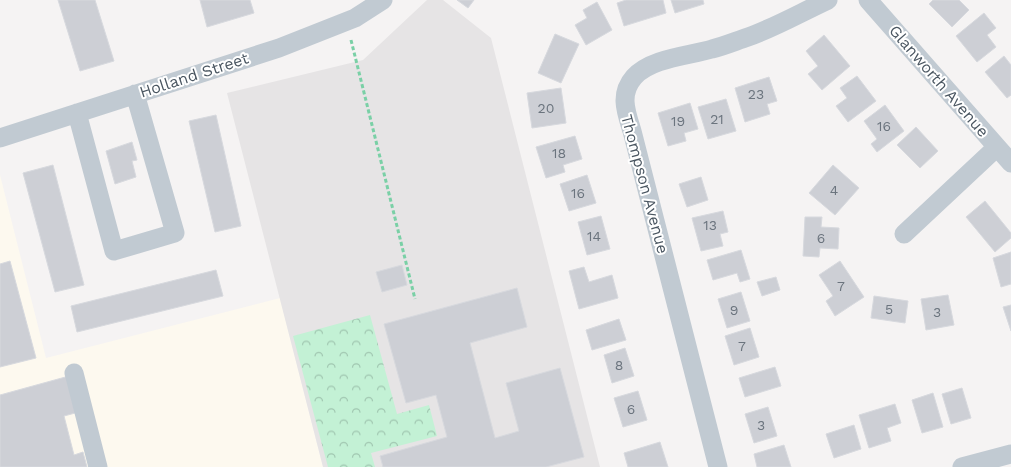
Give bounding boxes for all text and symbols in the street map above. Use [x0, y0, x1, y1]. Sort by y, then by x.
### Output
street label: Glanworth Avenue [885, 21, 993, 141]
street label: Holland Street [137, 48, 251, 102]
house number: 23 [748, 86, 764, 102]
house number: 20 [538, 100, 554, 116]
house number: 21 [710, 111, 724, 127]
street label: Thompson Avenue [617, 112, 673, 256]
house number: 19 [671, 113, 685, 129]
house number: 16 [877, 118, 891, 134]
house number: 18 [552, 145, 566, 161]
house number: 4 [830, 182, 838, 198]
house number: 16 [571, 185, 585, 201]
house number: 13 [703, 217, 717, 233]
house number: 14 [587, 228, 601, 244]
house number: 6 [817, 230, 825, 246]
house number: 7 [837, 278, 845, 294]
house number: 5 [885, 301, 893, 317]
house number: 9 [730, 302, 738, 318]
house number: 3 [933, 304, 941, 320]
house number: 7 [738, 338, 746, 354]
house number: 8 [615, 357, 623, 373]
house number: 6 [627, 401, 635, 417]
house number: 3 [757, 417, 765, 433]

